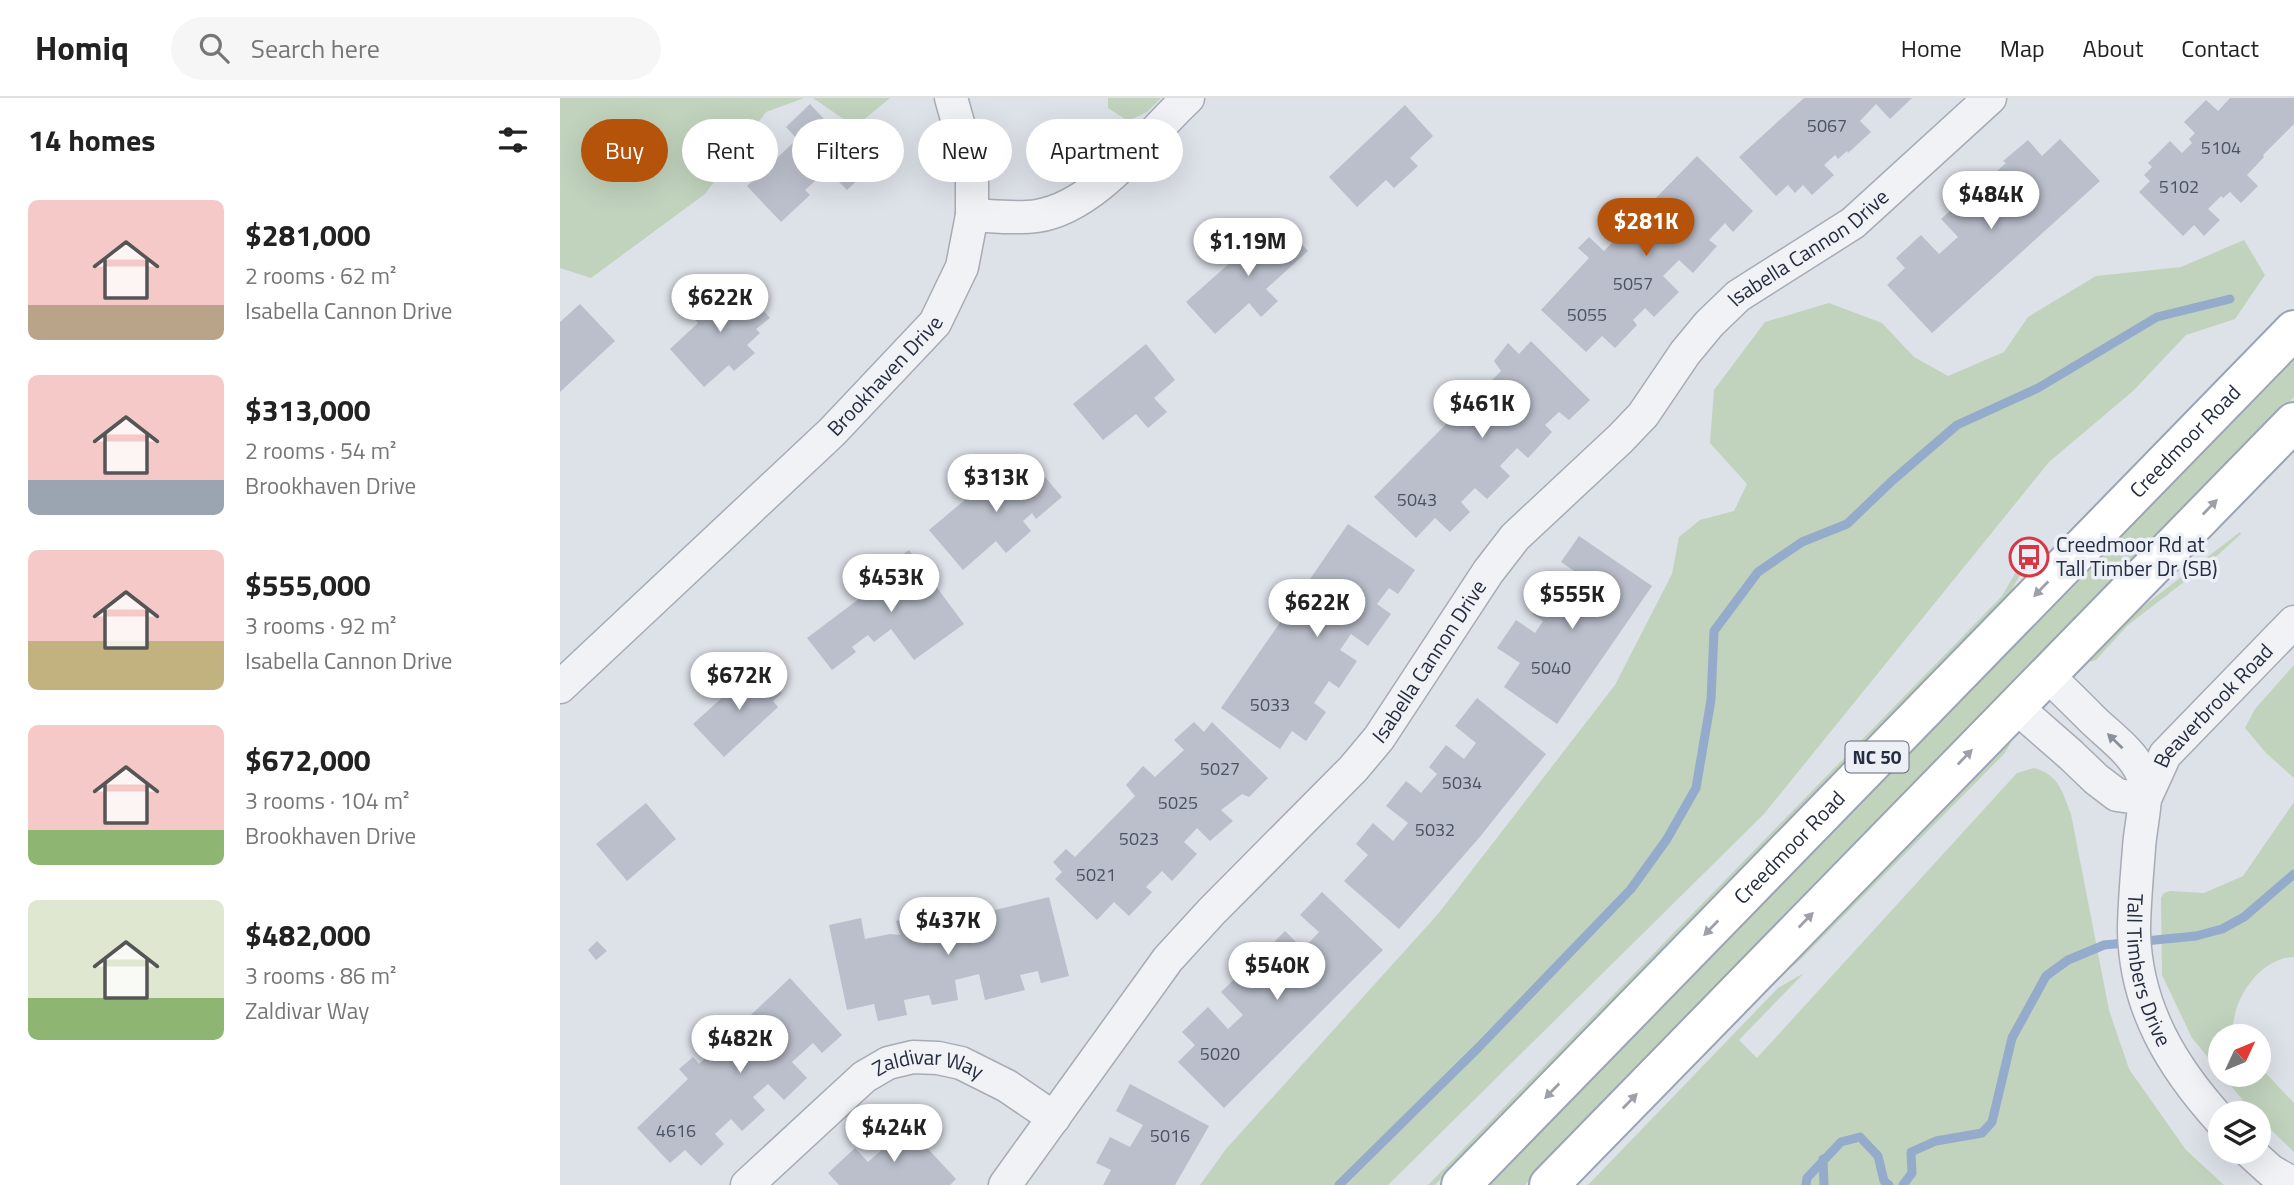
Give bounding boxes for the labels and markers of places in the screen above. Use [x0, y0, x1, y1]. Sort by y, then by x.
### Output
pin: $484K [1942, 172, 2040, 231]
pin: $281K [1597, 198, 1695, 258]
pin: $1.19M [1191, 218, 1305, 278]
pin: $622K [671, 274, 769, 334]
pin: $461K [1433, 380, 1531, 440]
pin: $313K [947, 454, 1045, 514]
place label: Creedmoor Rd at Tall Timber Dr (SB) [2056, 528, 2218, 584]
bus stop icon: Creedmoor Rd at Tall Timber Dr (SB) [2008, 536, 2050, 578]
pin: $453K [842, 554, 940, 614]
pin: $555K [1523, 572, 1621, 631]
pin: $622K [1268, 580, 1366, 639]
pin: $672K [690, 652, 788, 712]
pin: $437K [899, 898, 997, 957]
pin: $540K [1228, 942, 1326, 1002]
pin: $482K [691, 1016, 789, 1075]
pin: $424K [845, 1104, 943, 1164]

